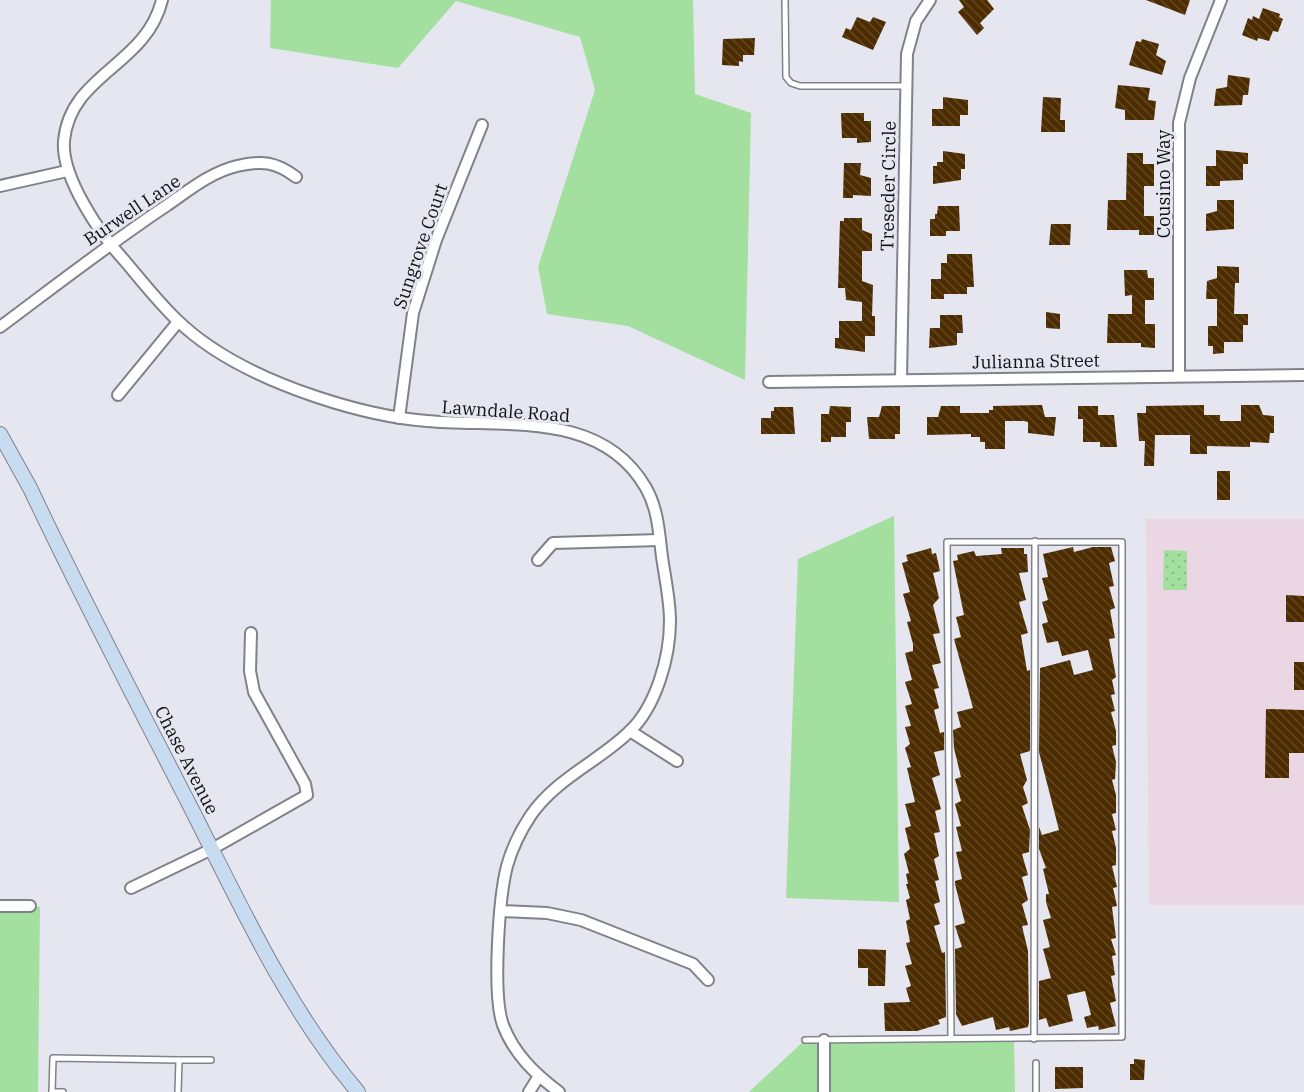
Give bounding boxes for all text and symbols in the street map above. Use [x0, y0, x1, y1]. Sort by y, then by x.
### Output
street label: Treseder Circle [875, 121, 901, 251]
street label: Cousino Way [1152, 129, 1175, 238]
street label: Burwell Lane [79, 169, 185, 251]
street label: Sungrove Court [388, 180, 452, 312]
street label: Julianna Street [972, 348, 1100, 374]
street label: Lawndale Road [441, 395, 571, 427]
street label: Chase Avenue [150, 702, 224, 818]

